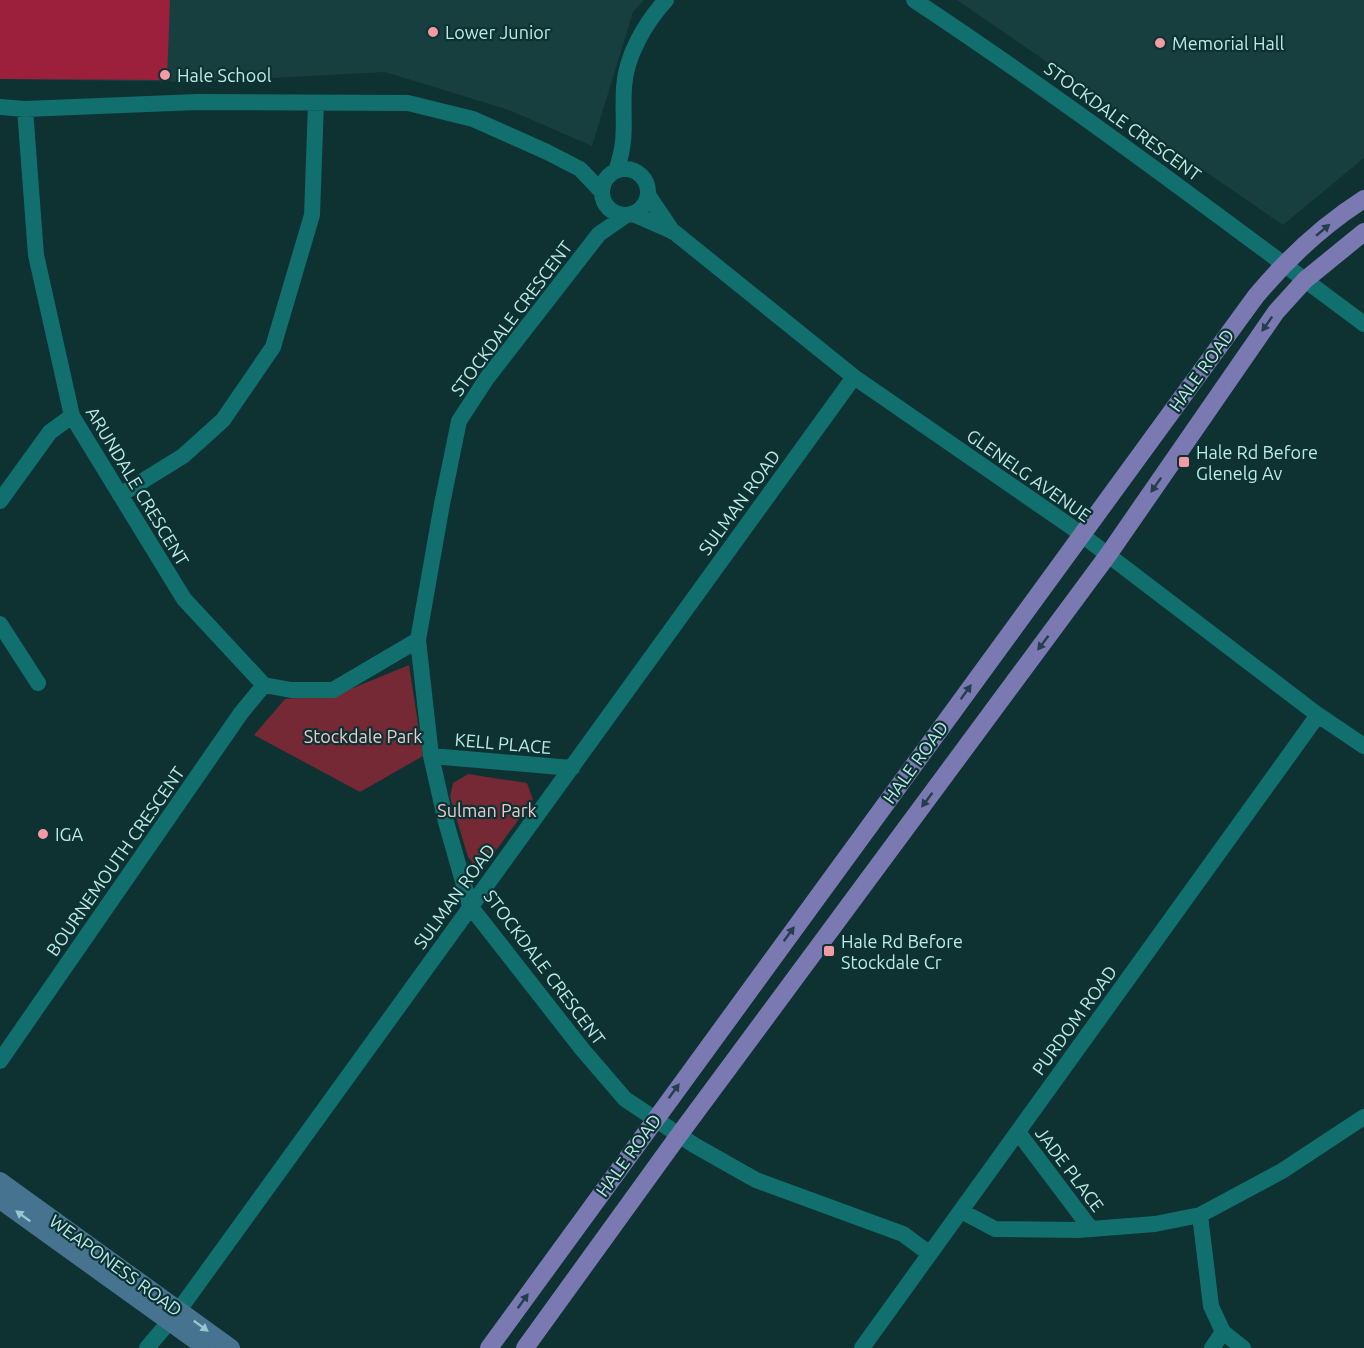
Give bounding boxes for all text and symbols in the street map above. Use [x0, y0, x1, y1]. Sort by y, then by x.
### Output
place label: Lower Junior [445, 22, 551, 42]
marker: Lower Junior [426, 25, 440, 39]
place label: Memorial Hall [1172, 33, 1284, 53]
marker: Memorial Hall [1153, 36, 1167, 50]
street label: STOCKDALE CRESCENT [1041, 58, 1205, 184]
place label: Hale School [177, 65, 272, 85]
marker: Hale School [158, 68, 172, 82]
one-way arrow [1315, 223, 1331, 236]
street label: STOCKDALE CRESCENT [446, 237, 576, 399]
one-way arrow [1261, 316, 1273, 332]
street label: HALE ROAD [1164, 325, 1238, 415]
street label: ARUNDALE CRESCENT [83, 403, 193, 569]
street label: GLENELG AVENUE [963, 425, 1095, 525]
place label: Hale Rd Before Glenelg Av [1196, 442, 1318, 483]
street label: SULMAN ROAD [694, 446, 784, 558]
marker: Hale Rd Before Glenelg Av [1177, 455, 1191, 469]
one-way arrow [1150, 476, 1162, 492]
one-way arrow [1037, 635, 1049, 650]
one-way arrow [960, 684, 972, 699]
street label: HALE ROAD [878, 717, 952, 807]
park label: Stockdale Park [304, 726, 422, 746]
street label: KELL PLACE [454, 729, 552, 757]
street label: BOURNEMOUTH CRESCENT [42, 763, 188, 959]
one-way arrow [921, 792, 933, 807]
park label: Sulman Park [437, 800, 537, 820]
place label: IGA [55, 824, 84, 844]
marker: IGA [36, 827, 50, 841]
street label: SULMAN ROAD [409, 840, 499, 952]
street label: STOCKDALE CRESCENT [480, 886, 610, 1048]
one-way arrow [783, 926, 796, 942]
place label: Hale Rd Before Stockdale Cr [841, 931, 963, 972]
marker: Hale Rd Before Stockdale Cr [822, 944, 836, 958]
street label: PURDOM ROAD [1028, 961, 1120, 1079]
one-way arrow [668, 1084, 680, 1099]
street label: HALE ROAD [591, 1110, 665, 1200]
street label: JADE PLACE [1032, 1123, 1108, 1215]
one-way arrow [15, 1210, 31, 1222]
street label: WEAPONESS ROAD [46, 1210, 186, 1320]
one-way arrow [517, 1293, 529, 1309]
one-way arrow [192, 1320, 208, 1332]

